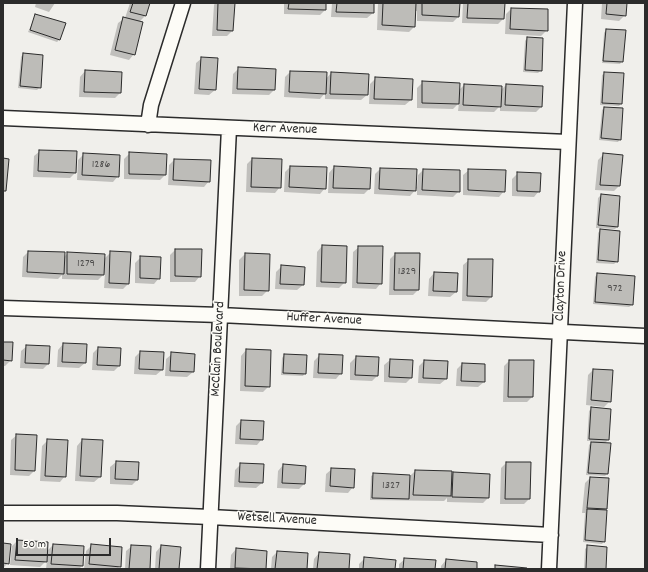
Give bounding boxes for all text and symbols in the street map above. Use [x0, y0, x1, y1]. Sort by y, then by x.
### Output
street label: Kerr Avenue [252, 120, 318, 140]
house number: 1286 [92, 158, 110, 172]
street label: Clayton Drive [552, 250, 572, 322]
house number: 1279 [77, 257, 95, 271]
house number: 1329 [398, 265, 416, 279]
house number: 972 [607, 282, 623, 296]
street label: McClain Boulevard [208, 301, 230, 397]
street label: Huffer Avenue [286, 310, 362, 330]
house number: 1327 [382, 479, 400, 493]
street label: Wetsell Avenue [237, 510, 317, 530]
scale bar [18, 530, 113, 556]
text: 50 m [23, 536, 46, 553]

